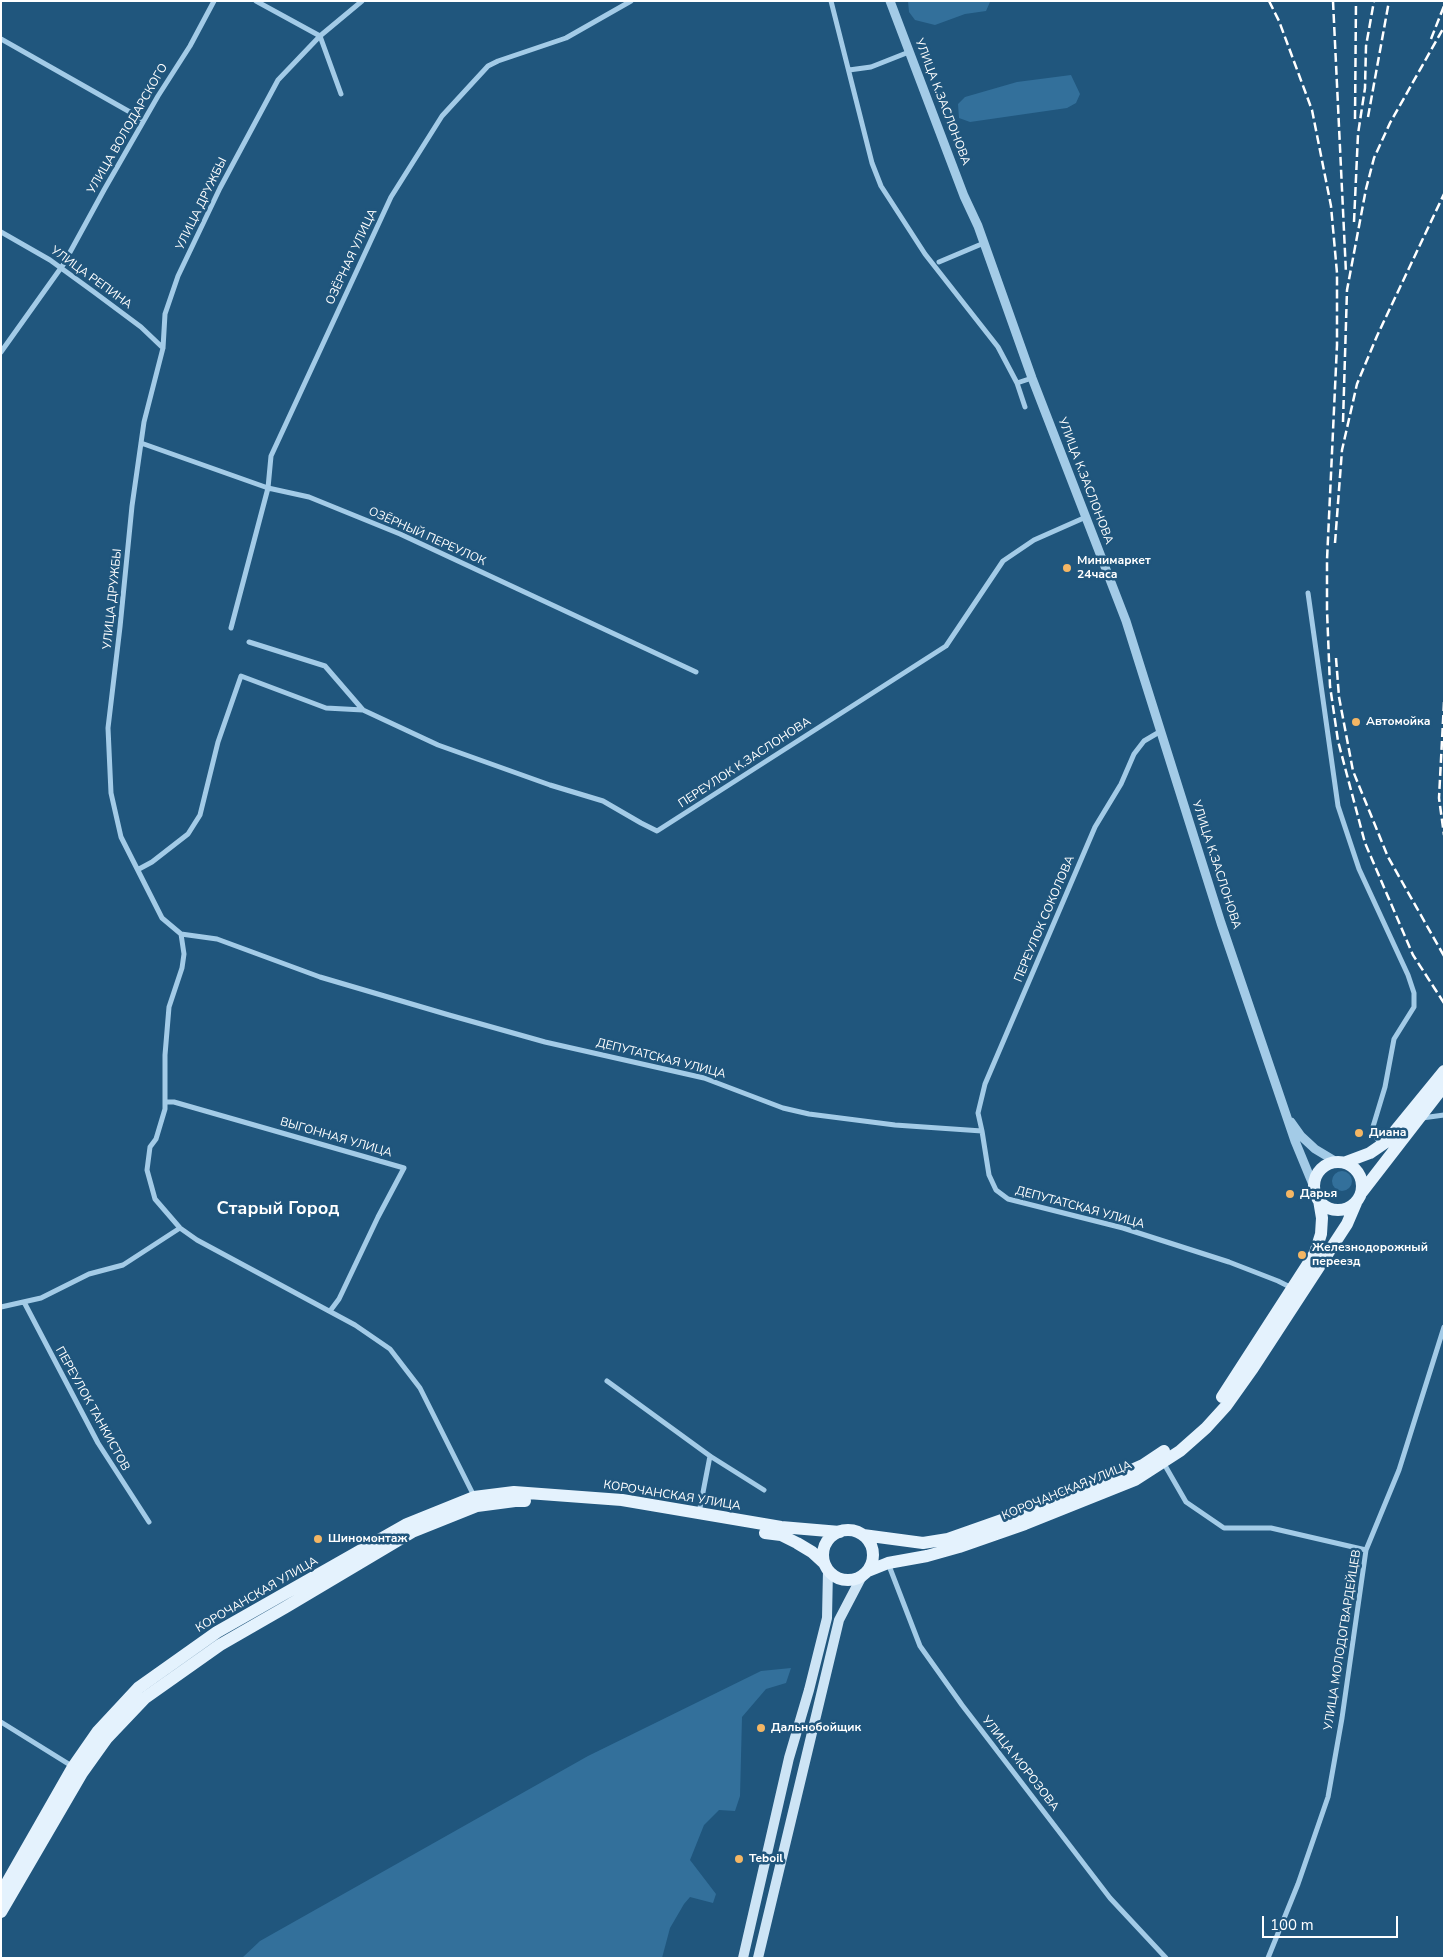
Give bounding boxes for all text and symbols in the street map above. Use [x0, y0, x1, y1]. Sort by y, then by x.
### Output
street label: УЛИЦА К.ЗАСЛОНОВА [911, 37, 973, 167]
street label: УЛИЦА ВОЛОДАРСКОГО [85, 61, 171, 197]
street label: УЛИЦА ДРУЖБЫ [173, 155, 231, 253]
street label: ОЗЁРНАЯ УЛИЦА [323, 207, 381, 307]
street label: УЛИЦА РЕПИНА [47, 244, 135, 312]
street label: УЛИЦА К.ЗАСЛОНОВА [1054, 416, 1116, 546]
street label: ОЗЁРНЫЙ ПЕРЕУЛОК [366, 505, 488, 569]
street label: УЛИЦА ДРУЖБЫ [101, 548, 125, 650]
place label: Минимаркет 24часа [1077, 554, 1151, 582]
marker: Минимаркет 24часа [1061, 562, 1073, 574]
street label: ПЕРЕУЛОК К.ЗАСЛОНОВА [676, 715, 814, 811]
place label: Автомойка [1366, 715, 1431, 729]
marker: Автомойка [1350, 716, 1362, 728]
street label: УЛИЦА К.ЗАСЛОНОВА [1188, 799, 1244, 931]
street label: ПЕРЕУЛОК СОКОЛОВА [1012, 854, 1078, 984]
street label: ДЕПУТАТСКАЯ УЛИЦА [595, 1036, 727, 1082]
street label: ВЫГОННАЯ УЛИЦА [278, 1115, 394, 1161]
place label: Диана [1369, 1126, 1407, 1140]
marker: Диана [1353, 1127, 1365, 1139]
street label: ДЕПУТАТСКАЯ УЛИЦА [1014, 1184, 1146, 1232]
place label: Дарья [1300, 1187, 1337, 1201]
marker: Дарья [1284, 1188, 1296, 1200]
district label: Старый Город [217, 1199, 339, 1221]
place label: Железнодорожный переезд [1312, 1241, 1428, 1269]
marker: Железнодорожный переезд [1296, 1249, 1308, 1261]
street label: ПЕРЕУЛОК ТАНКИСТОВ [52, 1344, 132, 1474]
street label: КОРОЧАНСКАЯ УЛИЦА [1000, 1458, 1134, 1524]
street label: КОРОЧАНСКАЯ УЛИЦА [602, 1478, 742, 1514]
place label: Шиномонтаж [328, 1532, 407, 1546]
marker: Шиномонтаж [312, 1533, 324, 1545]
street label: УЛИЦА МОЛОДОГВАРДЕЙЦЕВ [1322, 1549, 1364, 1731]
street label: КОРОЧАНСКАЯ УЛИЦА [193, 1554, 321, 1636]
street label: УЛИЦА МОРОЗОВА [978, 1714, 1062, 1814]
place label: Дальнобойщик [771, 1721, 861, 1735]
marker: Дальнобойщик [755, 1722, 767, 1734]
place label: Teboil [749, 1852, 783, 1866]
marker: Teboil [733, 1853, 745, 1865]
scale bar [1265, 1906, 1401, 1938]
text: 100 m [1270, 1915, 1314, 1935]

